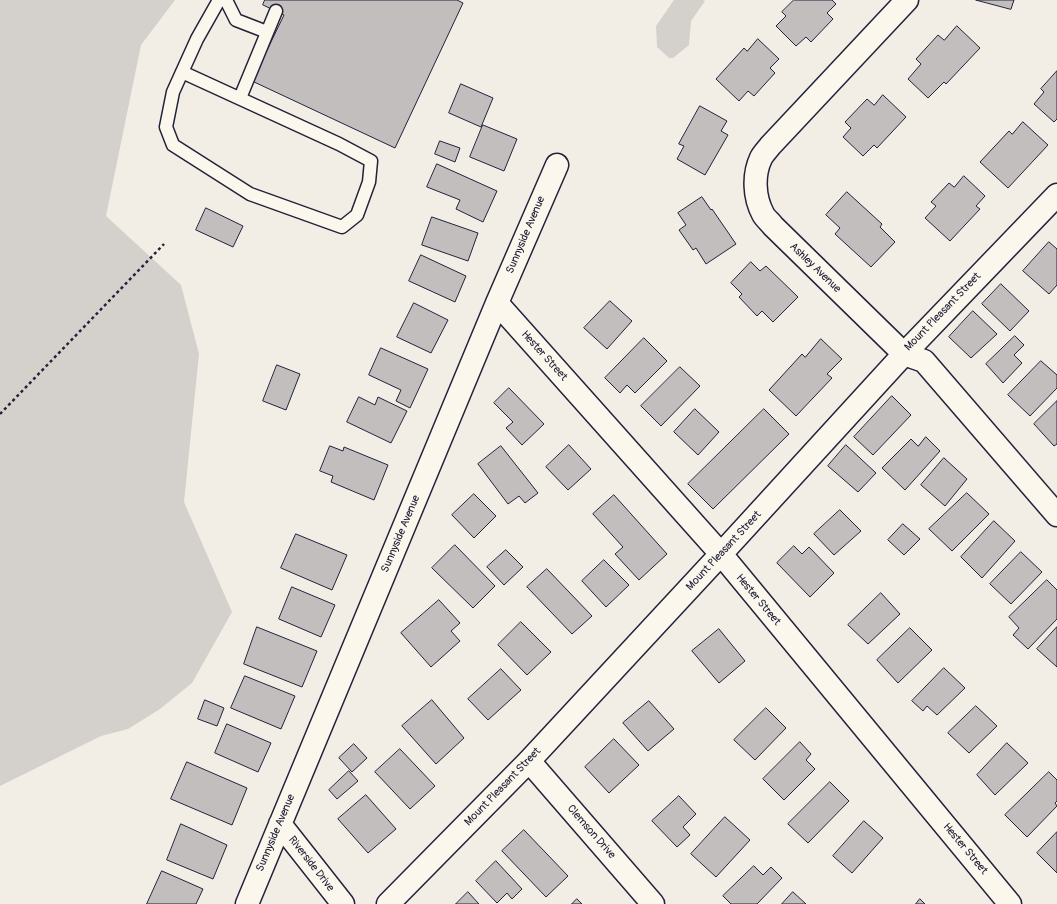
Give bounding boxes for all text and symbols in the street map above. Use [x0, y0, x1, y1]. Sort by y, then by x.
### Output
street label: Sunnyside Avenue [504, 194, 548, 276]
street label: Ashley Avenue [787, 240, 843, 296]
street label: Mount Pleasant Street [902, 270, 984, 354]
street label: Hester Street [518, 328, 570, 384]
street label: Sunnyside Avenue [379, 493, 423, 575]
street label: Mount Pleasant Street [684, 508, 764, 594]
street label: Hester Street [733, 572, 783, 628]
street label: Mount Pleasant Street [462, 745, 544, 829]
street label: Sunnyside Avenue [254, 792, 298, 874]
street label: Clemson Drive [564, 802, 618, 862]
street label: Hester Street [940, 821, 990, 877]
street label: Riverside Drive [285, 834, 337, 894]

